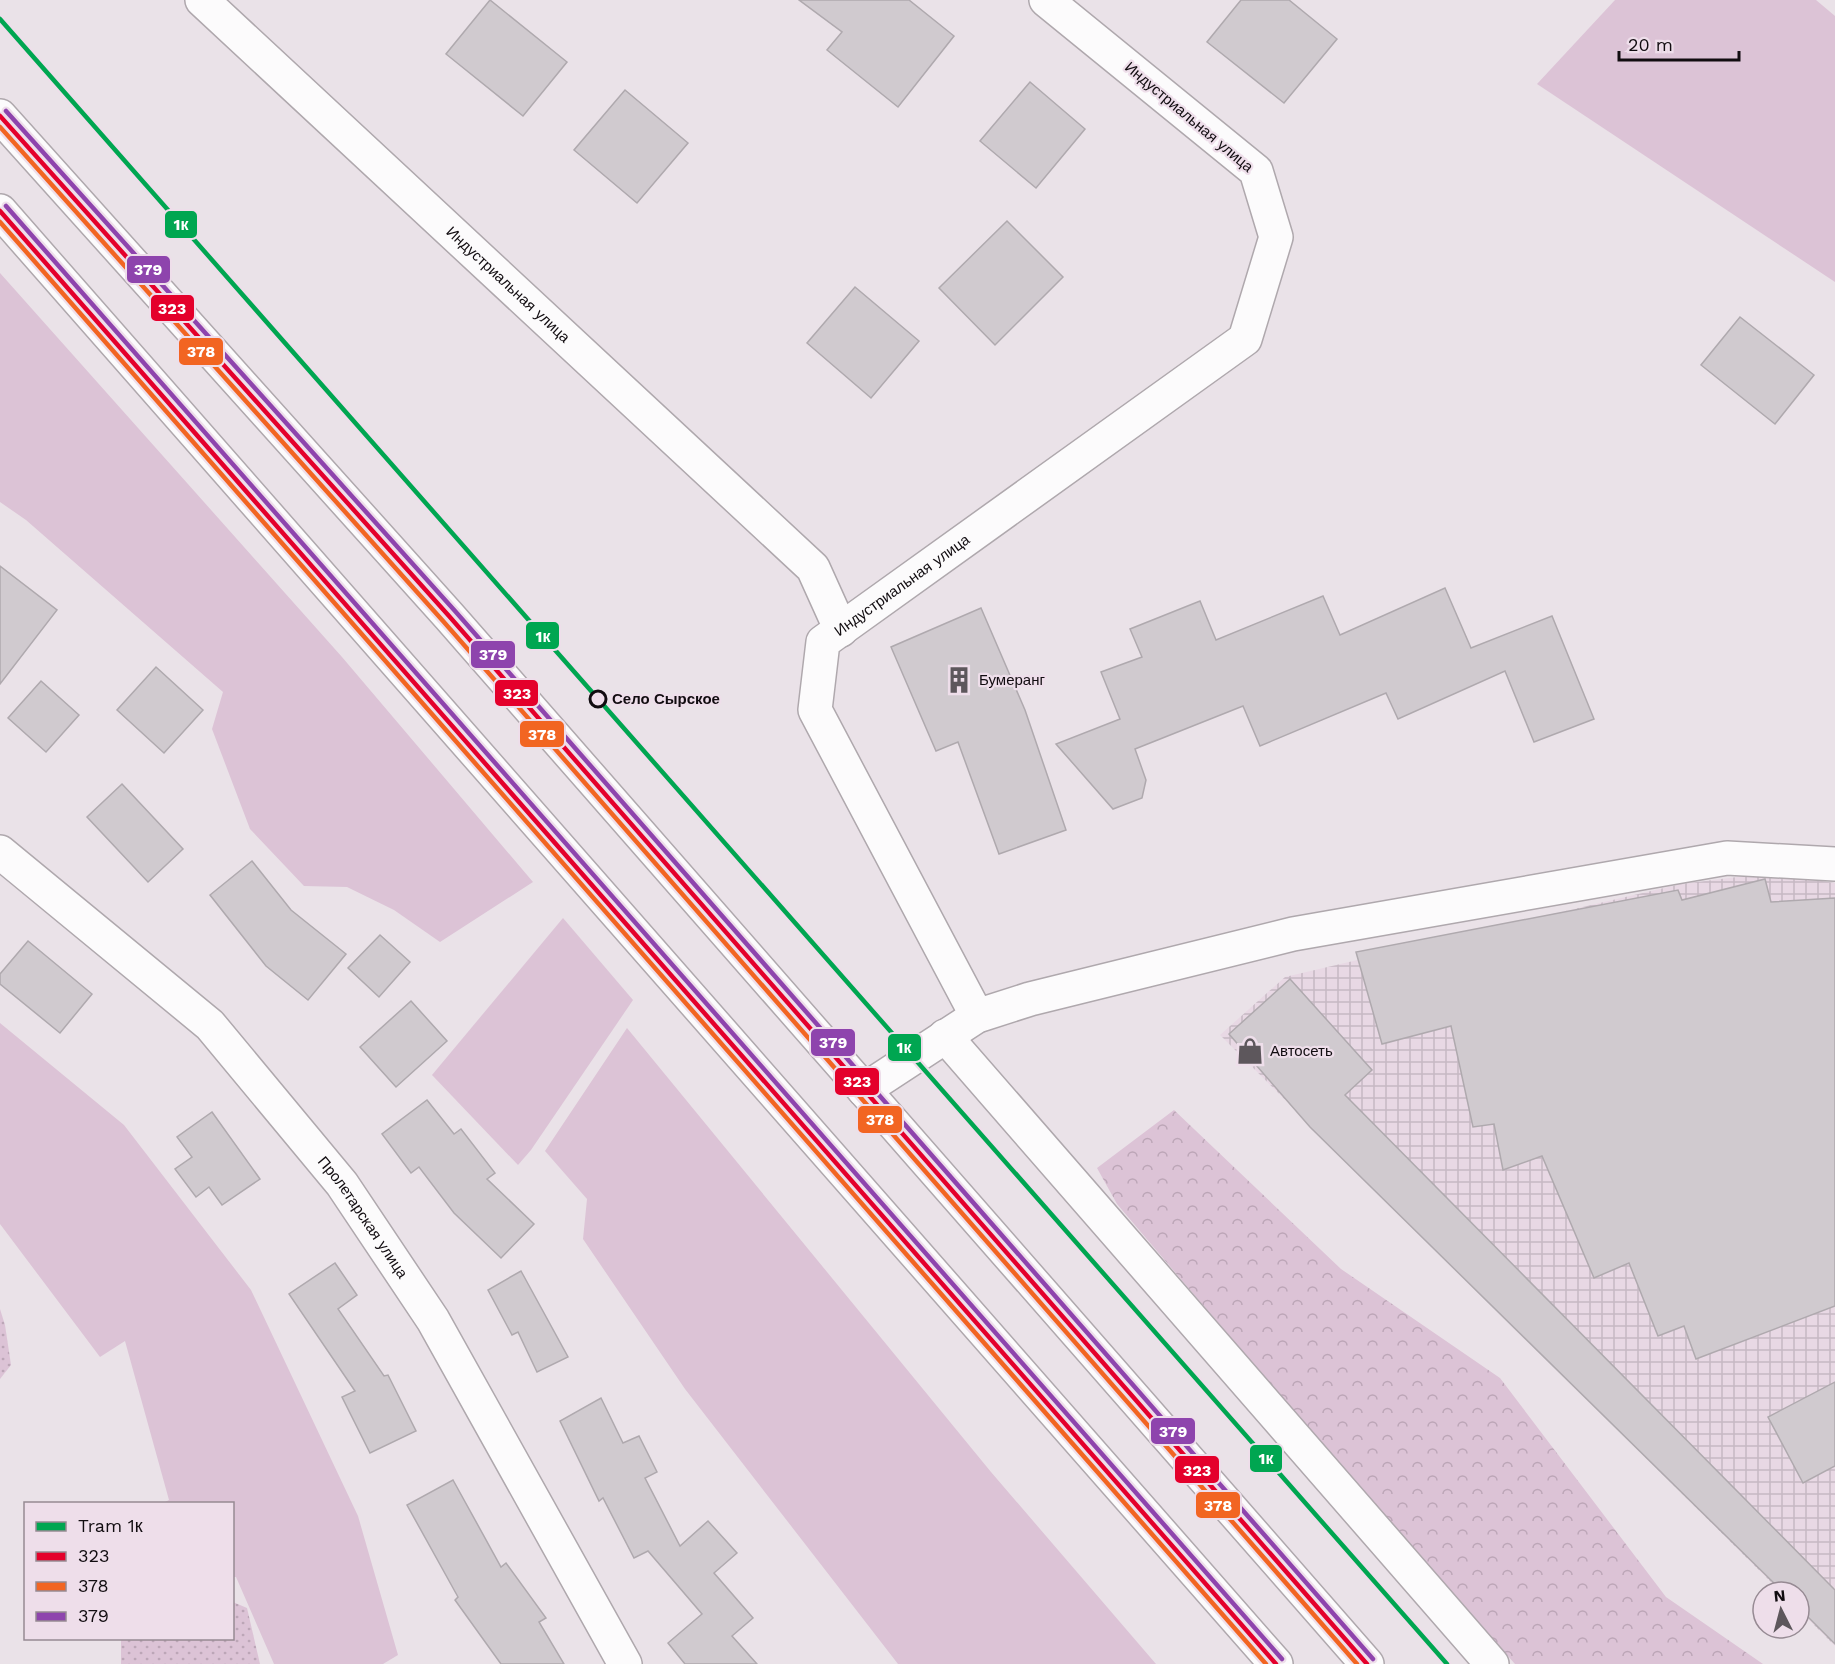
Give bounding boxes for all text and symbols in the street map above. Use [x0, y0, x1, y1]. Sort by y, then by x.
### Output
scale bar [1619, 24, 1739, 62]
text: 20 m [1628, 34, 1673, 55]
street label: Индустриальная улица [1121, 58, 1257, 176]
line badge: 1к [164, 210, 198, 239]
text: 1к [174, 215, 189, 234]
street label: Индустриальная улица [443, 223, 574, 347]
line badge: 379 [126, 255, 171, 284]
text: 379 [134, 260, 162, 279]
line badge: 323 [150, 294, 195, 322]
text: 323 [158, 299, 186, 318]
line badge: 378 [178, 337, 224, 366]
text: 378 [187, 342, 215, 361]
street label: Индустриальная улица [831, 530, 974, 640]
line badge: 1к [525, 621, 560, 650]
text: 1к [536, 627, 551, 646]
line badge: 379 [470, 640, 516, 669]
text: 379 [479, 645, 507, 664]
building icon: Бумеранг [944, 665, 974, 695]
place label: Бумеранг [979, 671, 1045, 689]
line badge: 323 [494, 679, 539, 707]
text: 323 [503, 684, 531, 703]
marker: Село Сырское [589, 690, 607, 708]
place label: Село Сырское [612, 690, 720, 708]
line badge: 378 [519, 720, 565, 748]
text: 378 [528, 725, 556, 744]
line badge: 379 [810, 1028, 856, 1057]
text: 379 [819, 1033, 847, 1052]
line badge: 1к [887, 1033, 922, 1062]
shop icon: Автосеть [1235, 1036, 1265, 1066]
text: 1к [897, 1038, 912, 1057]
place label: Автосеть [1270, 1042, 1333, 1060]
line badge: 323 [834, 1067, 880, 1096]
text: 323 [843, 1072, 871, 1091]
line badge: 378 [857, 1105, 903, 1134]
text: 378 [866, 1110, 894, 1129]
street label: Пролетарская улица [314, 1153, 412, 1282]
line badge: 379 [1150, 1417, 1196, 1445]
text: 379 [1159, 1422, 1187, 1441]
line badge: 1к [1249, 1444, 1283, 1473]
text: 1к [1259, 1449, 1274, 1468]
line badge: 323 [1174, 1455, 1220, 1484]
text: 323 [1183, 1461, 1211, 1480]
line badge: 378 [1195, 1491, 1241, 1519]
text: 378 [1204, 1496, 1232, 1515]
legend [24, 1502, 234, 1640]
text: Tram 1к [78, 1515, 143, 1536]
text: 323 [78, 1545, 109, 1566]
text: 378 [78, 1575, 109, 1596]
north arrow [1751, 1580, 1811, 1640]
text: N [1773, 1586, 1786, 1606]
text: 379 [78, 1605, 109, 1626]

